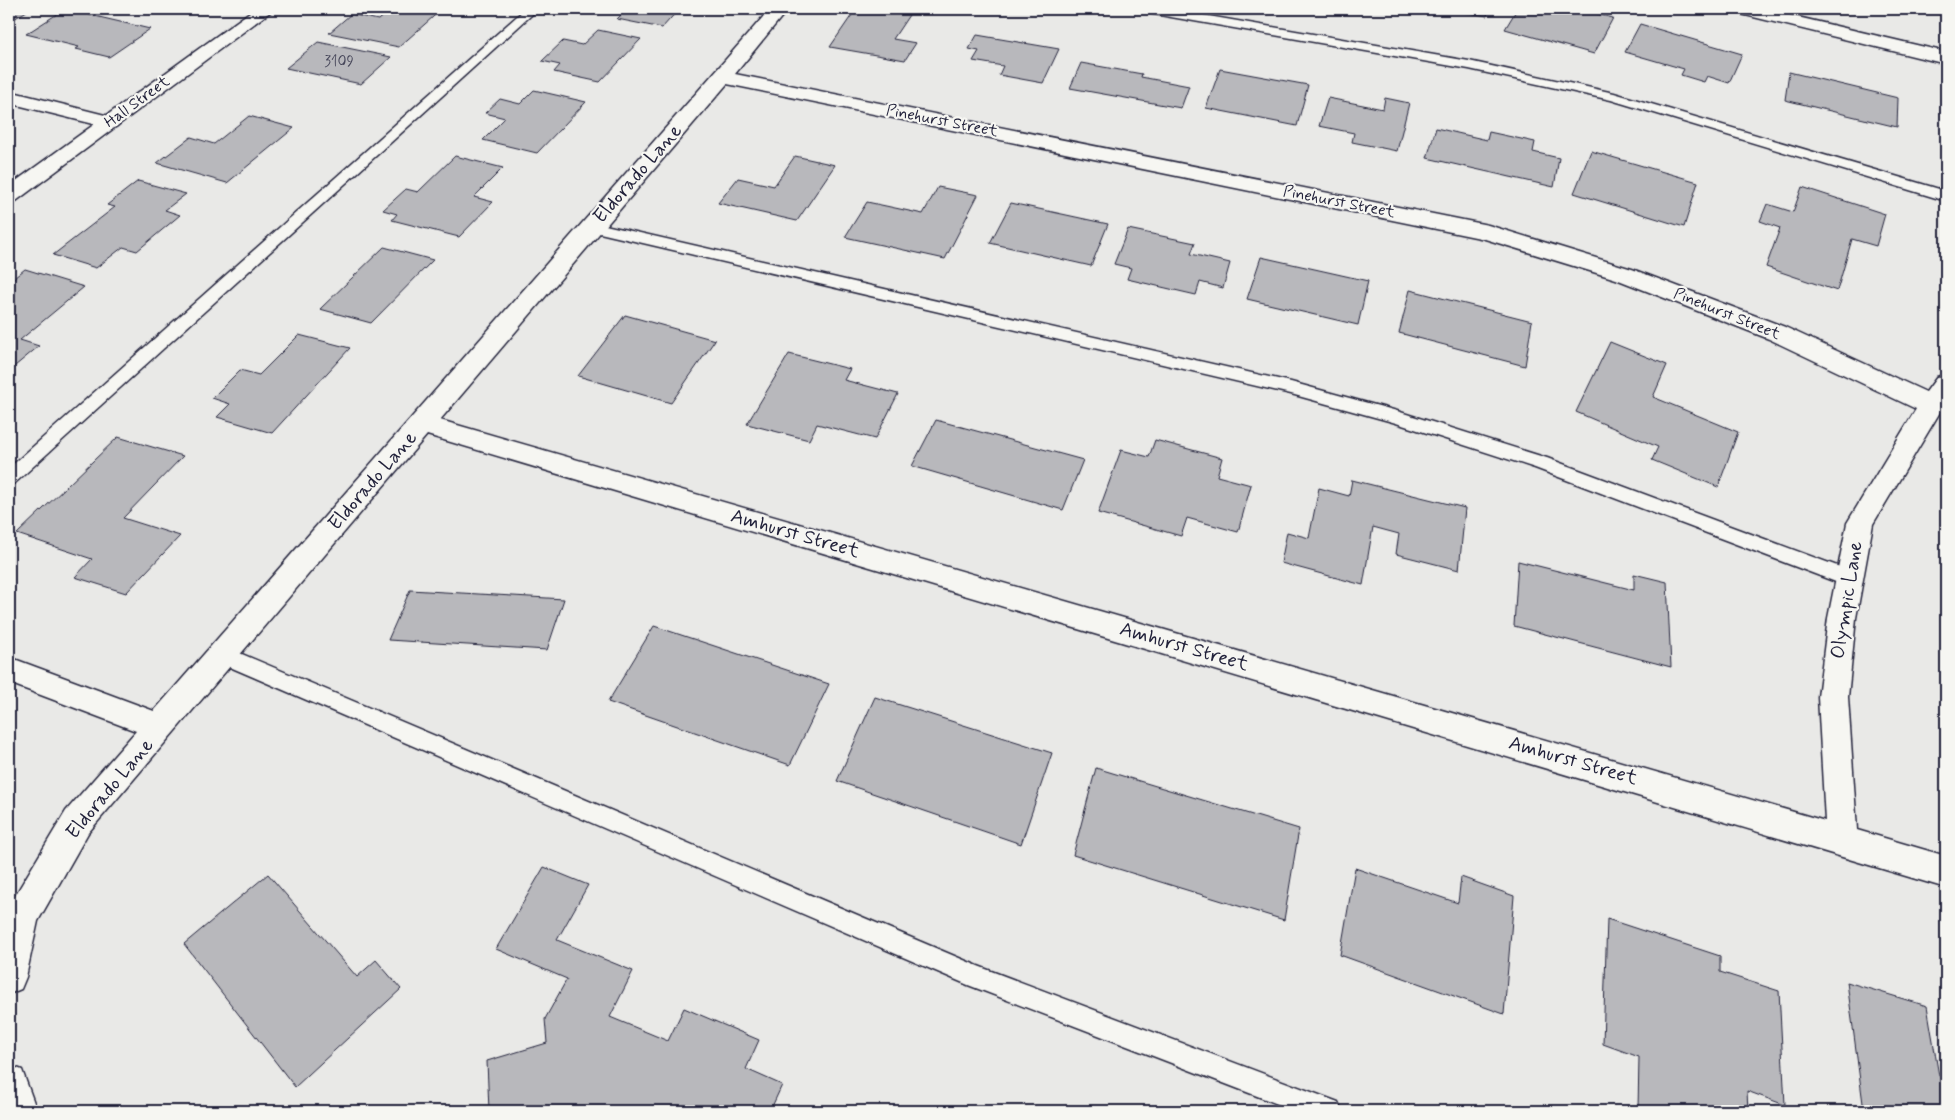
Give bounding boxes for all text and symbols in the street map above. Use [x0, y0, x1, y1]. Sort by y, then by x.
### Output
house number: 3109 [324, 52, 354, 72]
street label: Hall Street [100, 71, 174, 133]
street label: Pinehurst Street [884, 100, 1000, 142]
street label: Eldorado Lane [587, 118, 689, 230]
street label: Pinehurst Street [1281, 181, 1397, 223]
street label: Pinehurst Street [1671, 283, 1784, 345]
street label: Eldorado Lane [322, 425, 424, 537]
street label: Amhurst Street [727, 503, 863, 565]
street label: Olympic Lane [1824, 539, 1870, 661]
street label: Amhurst Street [1116, 616, 1252, 678]
street label: Amhurst Street [1505, 730, 1641, 792]
street label: Eldorado Lane [60, 733, 160, 845]

